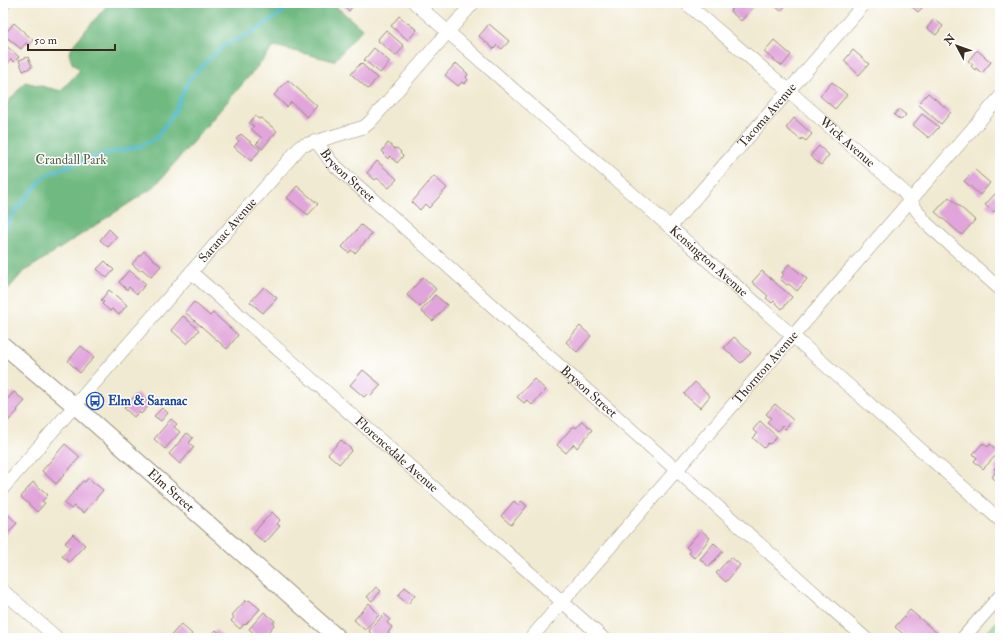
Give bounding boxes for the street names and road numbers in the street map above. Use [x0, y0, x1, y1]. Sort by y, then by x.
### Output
street label: Tacoma Avenue [735, 79, 800, 151]
street label: Wick Avenue [815, 113, 879, 171]
street label: Bryson Street [316, 146, 378, 206]
street label: Saranac Avenue [195, 194, 261, 266]
street label: Kensington Avenue [666, 222, 752, 301]
street label: Thornton Avenue [729, 327, 802, 407]
street label: Bryson Street [557, 362, 620, 421]
street label: Florencedale Avenue [352, 413, 442, 496]
street label: Elm Street [144, 466, 197, 515]

